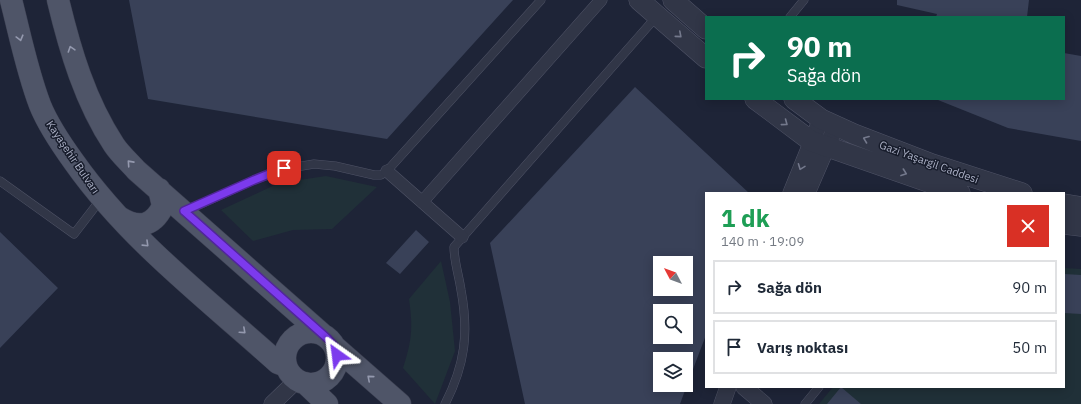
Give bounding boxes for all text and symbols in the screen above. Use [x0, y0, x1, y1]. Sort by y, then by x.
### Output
text: 90 m [787, 28, 852, 65]
one-way arrow [674, 30, 682, 37]
icon: right [721, 32, 773, 84]
one-way arrow [16, 35, 24, 41]
one-way arrow [67, 45, 75, 52]
text: Sağa dön [787, 64, 861, 87]
street label: Kayaşehir Bulvarı [43, 118, 103, 196]
one-way arrow [781, 118, 788, 125]
one-way arrow [863, 135, 870, 143]
street label: Gazi Yaşargil Caddesi [877, 138, 981, 186]
pin [267, 151, 301, 185]
icon: arrive [273, 157, 295, 179]
one-way arrow [127, 160, 135, 168]
one-way arrow [797, 164, 805, 171]
one-way arrow [901, 168, 908, 176]
text: 1 dk [721, 202, 770, 234]
button: close [1007, 205, 1049, 247]
text: 140 m · 19:09 [721, 233, 804, 250]
one-way arrow [141, 240, 149, 247]
north arrow [653, 256, 693, 296]
map controls [653, 256, 693, 392]
icon: right [723, 276, 745, 298]
text: Sağa dön [757, 278, 822, 297]
text: 90 m [1012, 278, 1047, 297]
button: search [653, 304, 693, 344]
one-way arrow [238, 326, 245, 333]
position arrow [316, 334, 358, 376]
icon: arrive [723, 336, 745, 358]
text: Varış noktası [757, 338, 848, 357]
text: 50 m [1012, 338, 1047, 357]
button: layers [653, 352, 693, 392]
one-way arrow [368, 376, 375, 383]

